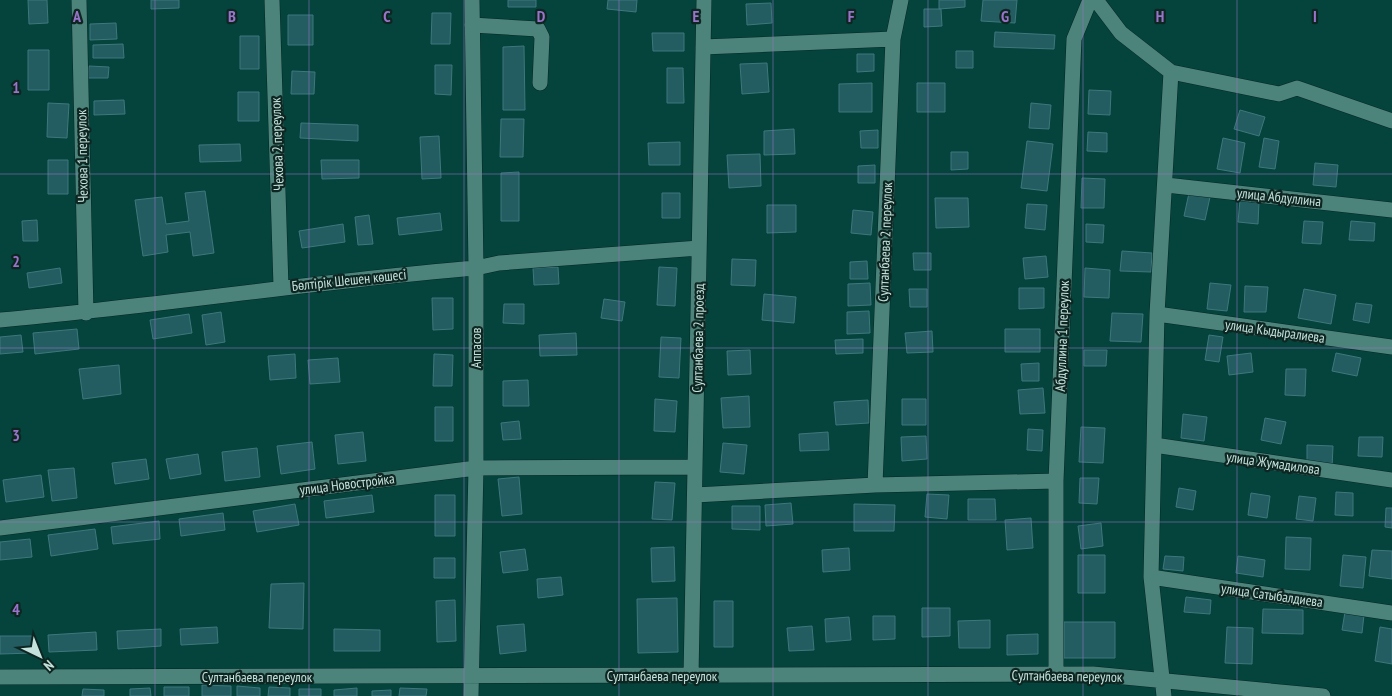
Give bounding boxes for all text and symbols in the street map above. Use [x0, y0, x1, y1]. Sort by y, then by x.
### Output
text: A [72, 6, 82, 26]
text: B [228, 6, 236, 26]
text: C [383, 6, 391, 26]
text: D [537, 6, 546, 26]
text: E [693, 6, 700, 26]
text: F [848, 6, 855, 26]
text: G [1001, 6, 1009, 26]
text: H [1156, 6, 1164, 26]
text: I [1313, 6, 1317, 26]
text: 1 [12, 77, 20, 97]
street label: Чехова 2 переулок [266, 97, 288, 191]
street label: Чехова 1 переулок [72, 109, 92, 203]
street label: Султанбаева 2 переулок [874, 181, 896, 302]
street label: улица Абдуллина [1236, 184, 1322, 210]
text: 2 [12, 251, 20, 271]
street label: Бөлтірік Шешен көшесі [291, 265, 407, 295]
street label: Абдуллина 1 переулок [1051, 280, 1073, 392]
street label: Султанбаева 2 проезд [688, 283, 708, 393]
street label: улица Кыдыралиева [1224, 315, 1326, 347]
street label: Аппасов [467, 327, 485, 368]
text: 3 [12, 425, 20, 445]
street label: улица Жумадилова [1225, 448, 1321, 478]
street label: улица Новостройка [298, 469, 396, 499]
street label: улица Сатыбалдиева [1220, 579, 1324, 611]
text: 4 [12, 599, 20, 619]
north arrow [15, 631, 65, 681]
text: N [40, 656, 58, 675]
street label: Султанбаева переулок [1012, 666, 1123, 686]
street label: Султанбаева переулок [607, 667, 718, 685]
street label: Султанбаева переулок [202, 668, 313, 686]

